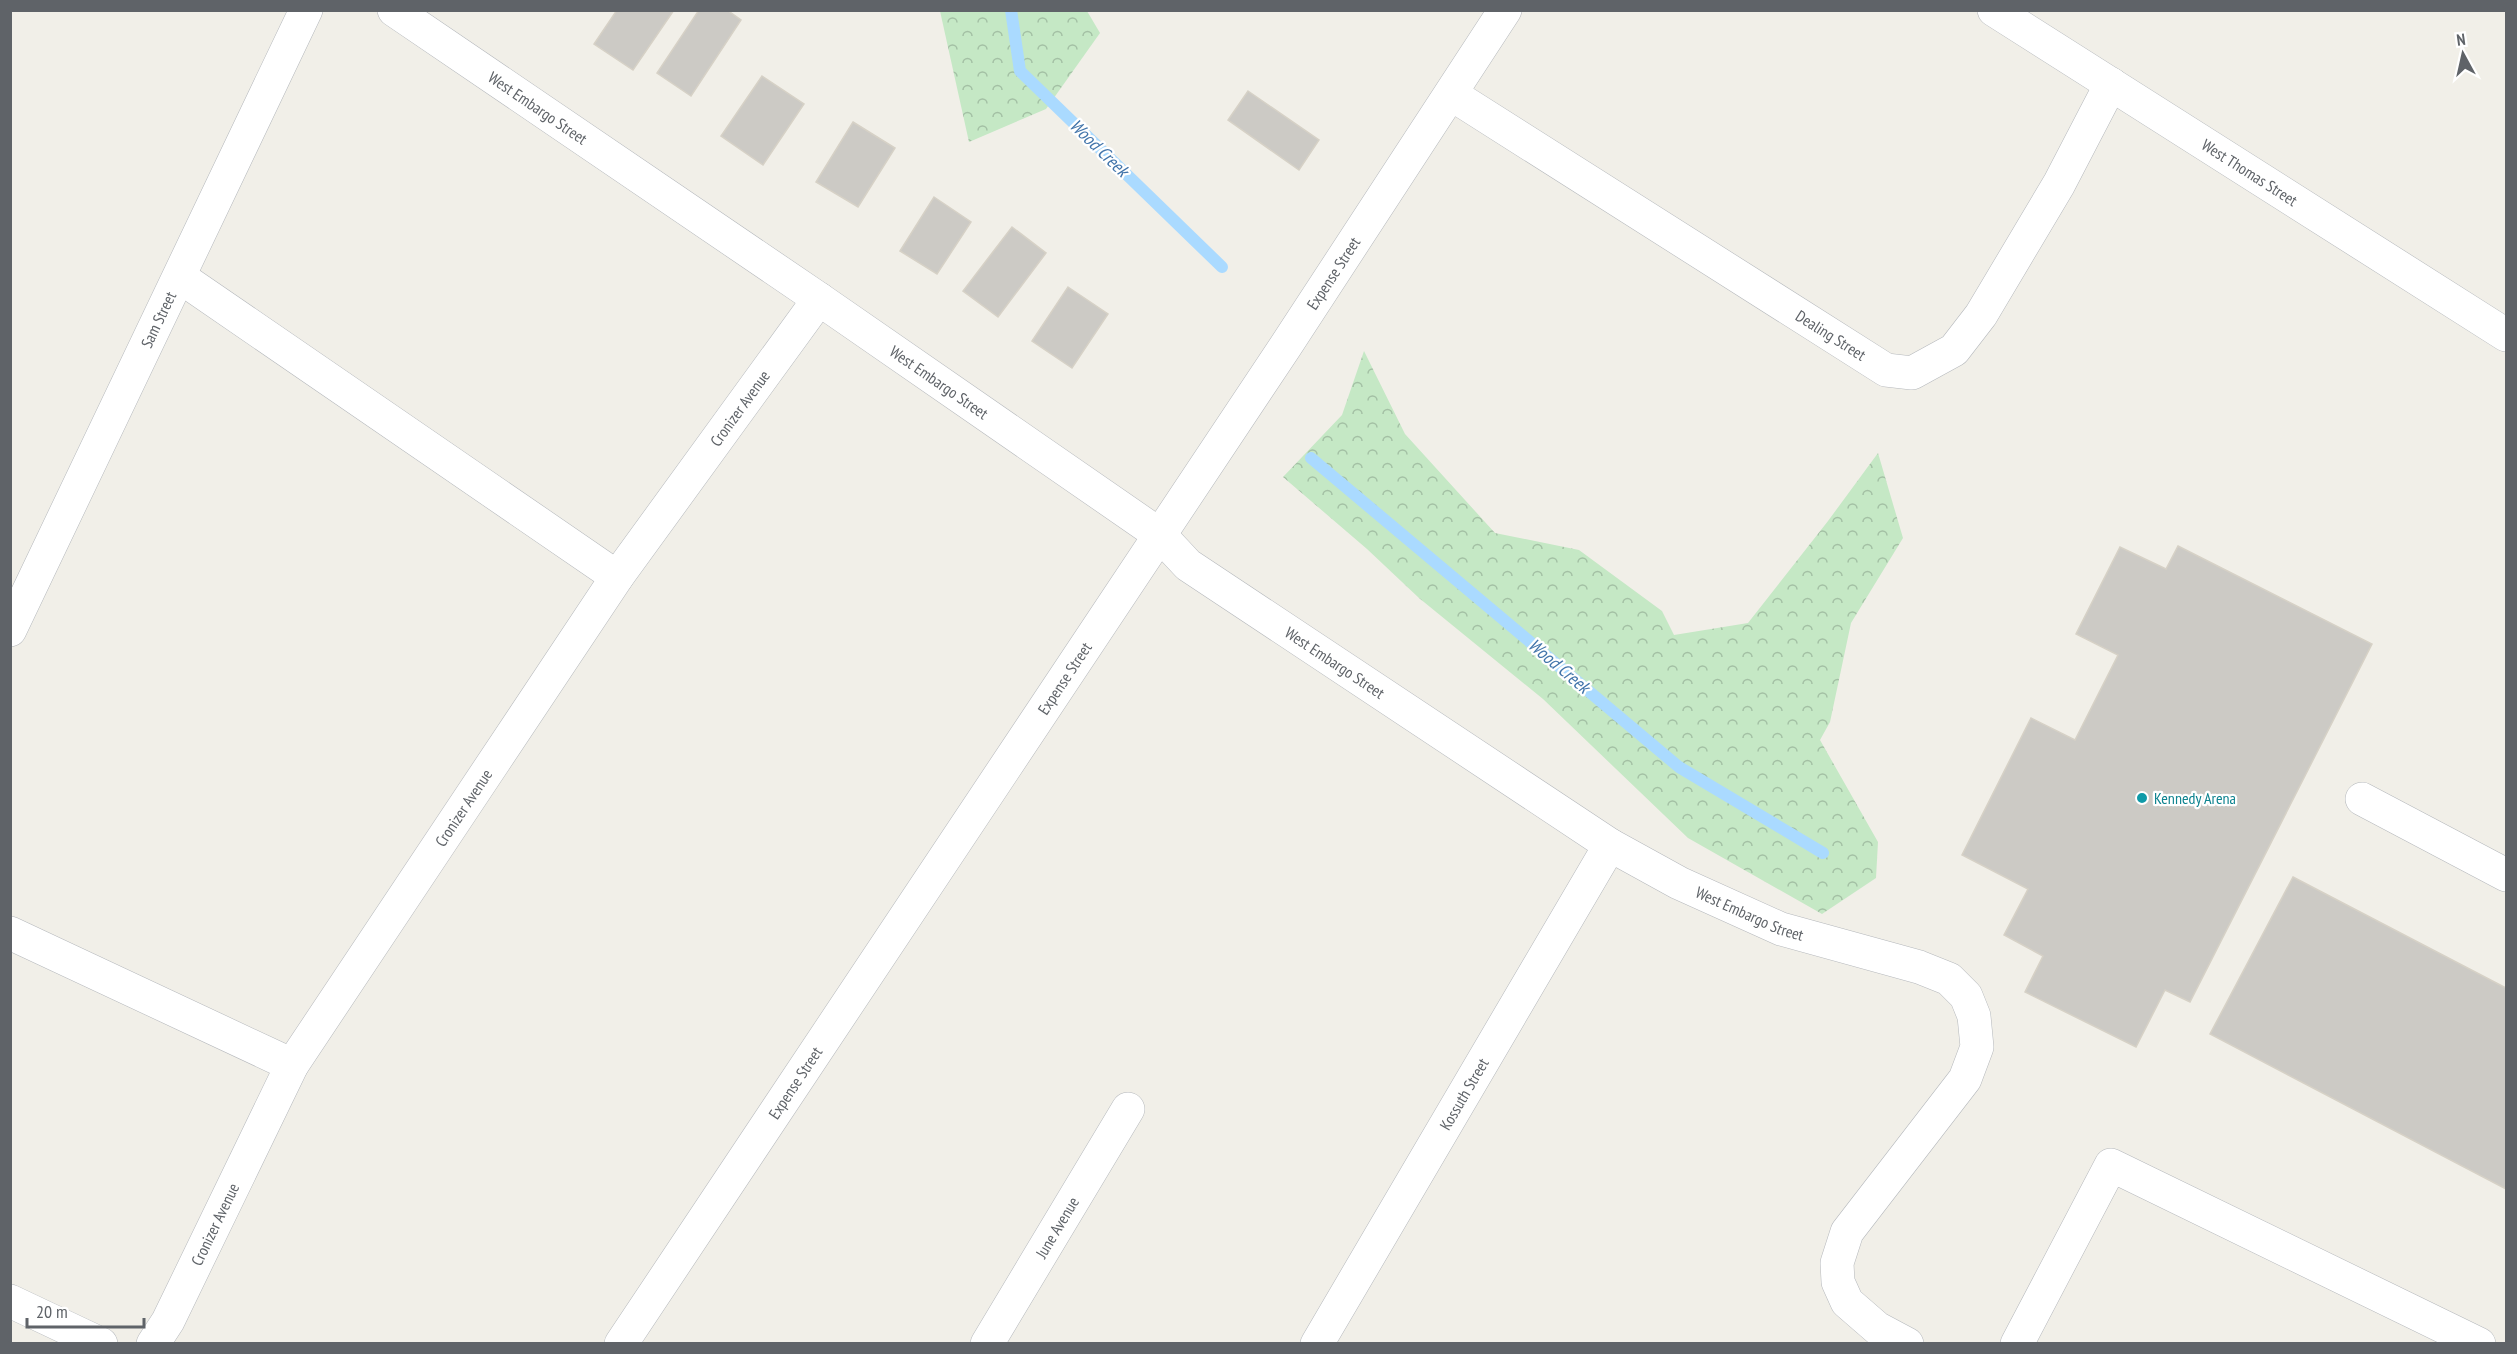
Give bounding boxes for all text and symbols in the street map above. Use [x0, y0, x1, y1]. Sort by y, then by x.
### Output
north arrow [2433, 24, 2493, 84]
text: N [2455, 29, 2467, 50]
street label: West Embargo Street [485, 67, 592, 149]
water label: Wood Creek [1065, 114, 1135, 183]
street label: West Thomas Street [2198, 135, 2302, 210]
street label: Expense Street [1302, 233, 1364, 313]
street label: Sam Street [136, 288, 180, 351]
street label: Dealing Street [1792, 305, 1870, 365]
street label: West Embargo Street [886, 341, 993, 424]
street label: Cronizer Avenue [705, 366, 774, 450]
street label: West Embargo Street [1281, 622, 1389, 703]
water label: Wood Creek [1524, 633, 1596, 699]
street label: Expense Street [1033, 638, 1096, 718]
street label: Cronizer Avenue [430, 765, 496, 850]
place label: Kennedy Arena [2154, 788, 2236, 808]
marker: Kennedy Arena [2135, 791, 2149, 805]
street label: West Embargo Street [1693, 882, 1806, 945]
street label: Expense Street [764, 1042, 827, 1123]
street label: Kossuth Street [1435, 1054, 1493, 1133]
street label: Cronizer Avenue [186, 1180, 243, 1269]
street label: June Avenue [1030, 1193, 1083, 1263]
scale bar [27, 1291, 144, 1329]
text: 20 m [36, 1300, 68, 1323]

